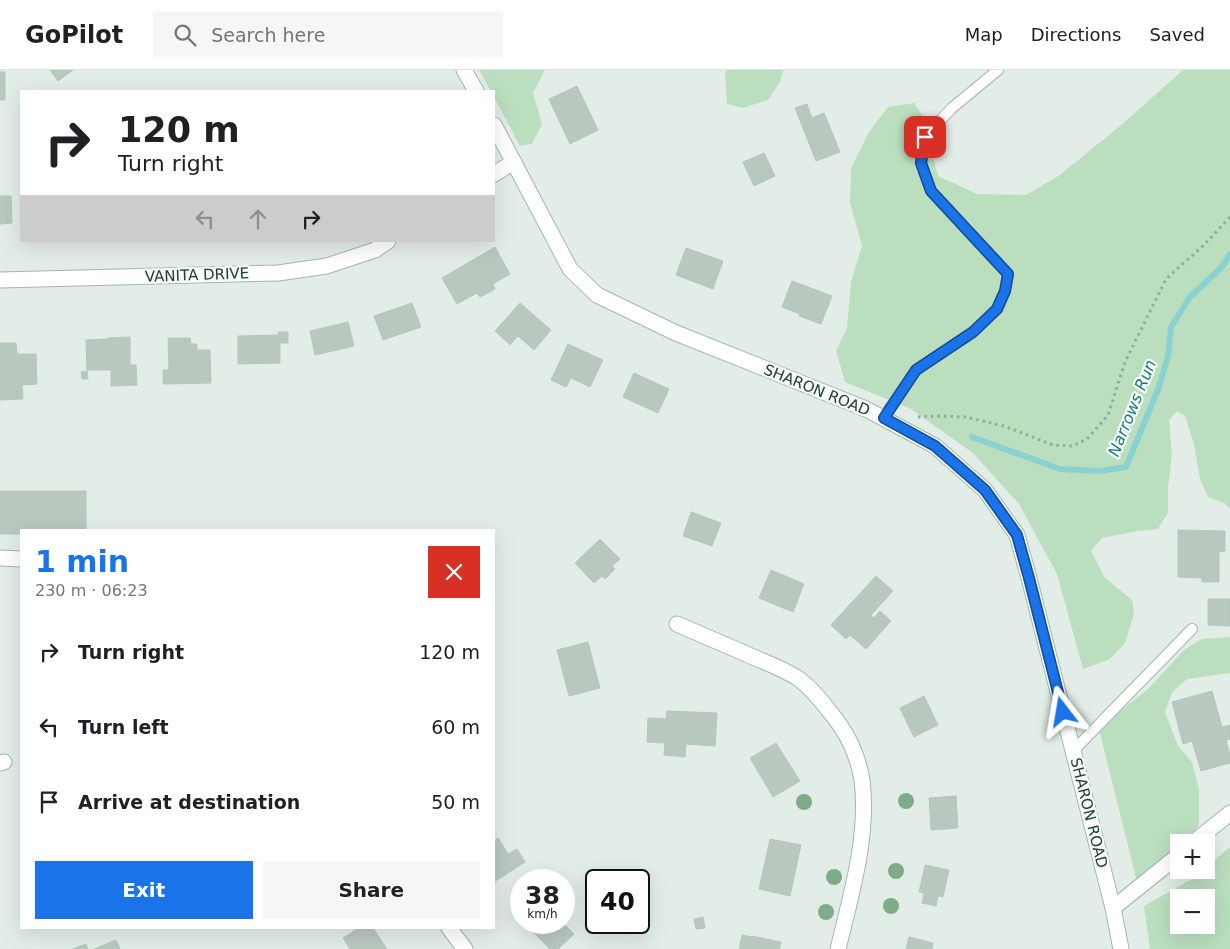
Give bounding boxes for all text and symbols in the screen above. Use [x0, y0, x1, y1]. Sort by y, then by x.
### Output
search box [153, 12, 503, 57]
text: GoPilot [25, 21, 123, 49]
icon: search [171, 21, 199, 49]
text: Search here [211, 24, 325, 46]
text: Map [965, 24, 1003, 45]
text: Directions [1031, 24, 1121, 45]
text: Saved [1149, 24, 1205, 45]
icon: right [35, 110, 100, 175]
text: 120 m [118, 110, 240, 150]
pin [904, 116, 946, 158]
icon: arrive [911, 123, 939, 151]
text: Turn right [118, 151, 223, 176]
icon: left [191, 205, 219, 233]
icon: ahead [244, 205, 272, 233]
icon: right [297, 205, 325, 233]
street label: VANITA DRIVE [145, 264, 249, 286]
water label: Narrows Run [1104, 357, 1160, 459]
street label: SHARON ROAD [761, 360, 873, 420]
text: 1 min [35, 544, 129, 579]
button: close [428, 546, 480, 598]
text: 230 m · 06:23 [35, 581, 148, 600]
icon: right [35, 638, 63, 666]
text: Turn right [78, 641, 184, 663]
text: 120 m [419, 641, 480, 663]
position arrow [1036, 685, 1088, 737]
icon: left [35, 713, 63, 741]
text: Turn left [78, 716, 169, 738]
text: 60 m [431, 716, 480, 738]
street label: SHARON ROAD [1067, 756, 1111, 870]
icon: arrive [35, 788, 63, 816]
text: Arrive at destination [78, 791, 300, 813]
text: 50 m [431, 791, 480, 813]
map controls [1170, 834, 1215, 934]
button: + [1170, 834, 1215, 879]
button: Exit [35, 861, 253, 919]
button: Share [263, 861, 480, 919]
speed limit sign: 40 [585, 869, 650, 934]
text: 38 [525, 881, 560, 910]
button: − [1170, 889, 1215, 934]
text: km/h [527, 907, 558, 921]

